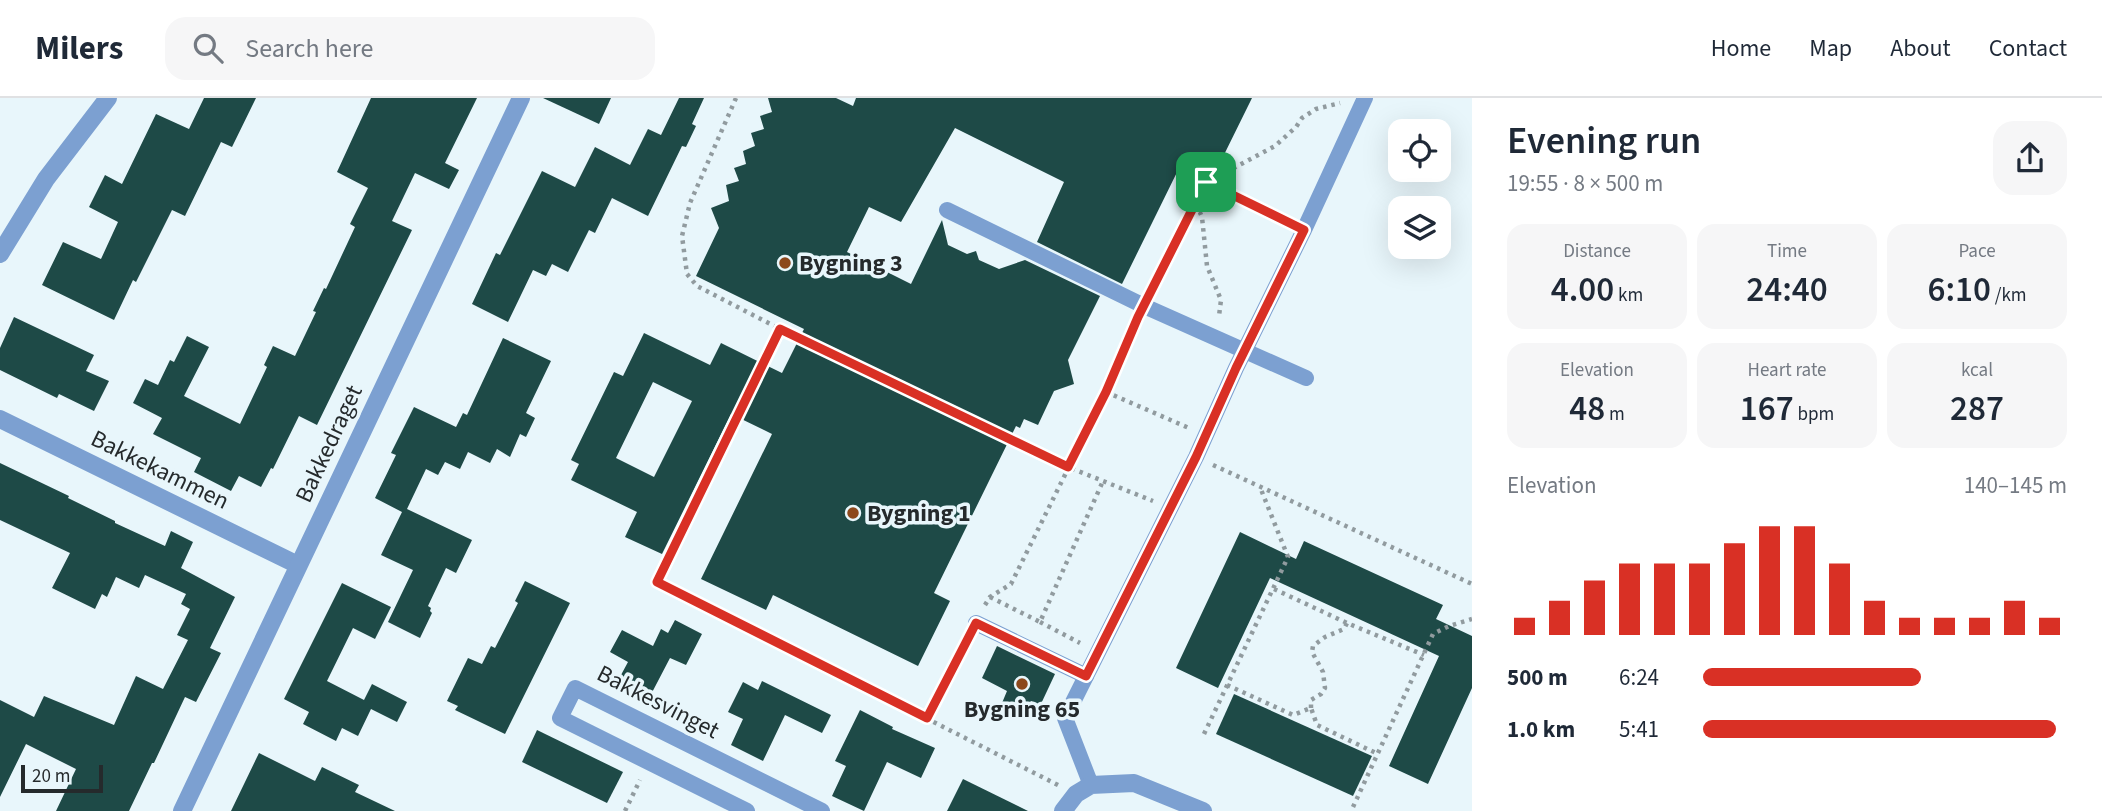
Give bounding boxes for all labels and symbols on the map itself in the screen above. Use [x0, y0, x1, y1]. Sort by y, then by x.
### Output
pin [1176, 152, 1236, 212]
place label: Bygning 3 [799, 246, 903, 281]
marker: Bygning 3 [777, 255, 793, 271]
street label: Bakkedraget [286, 379, 372, 509]
street label: Bakkekammen [85, 421, 235, 519]
place label: Bygning 1 [867, 496, 971, 531]
marker: Bygning 1 [845, 505, 861, 521]
street label: Bakkesvinget [591, 656, 725, 748]
marker: Bygning 65 [1014, 676, 1030, 692]
place label: Bygning 65 [964, 692, 1080, 727]
scale bar [21, 762, 103, 794]

